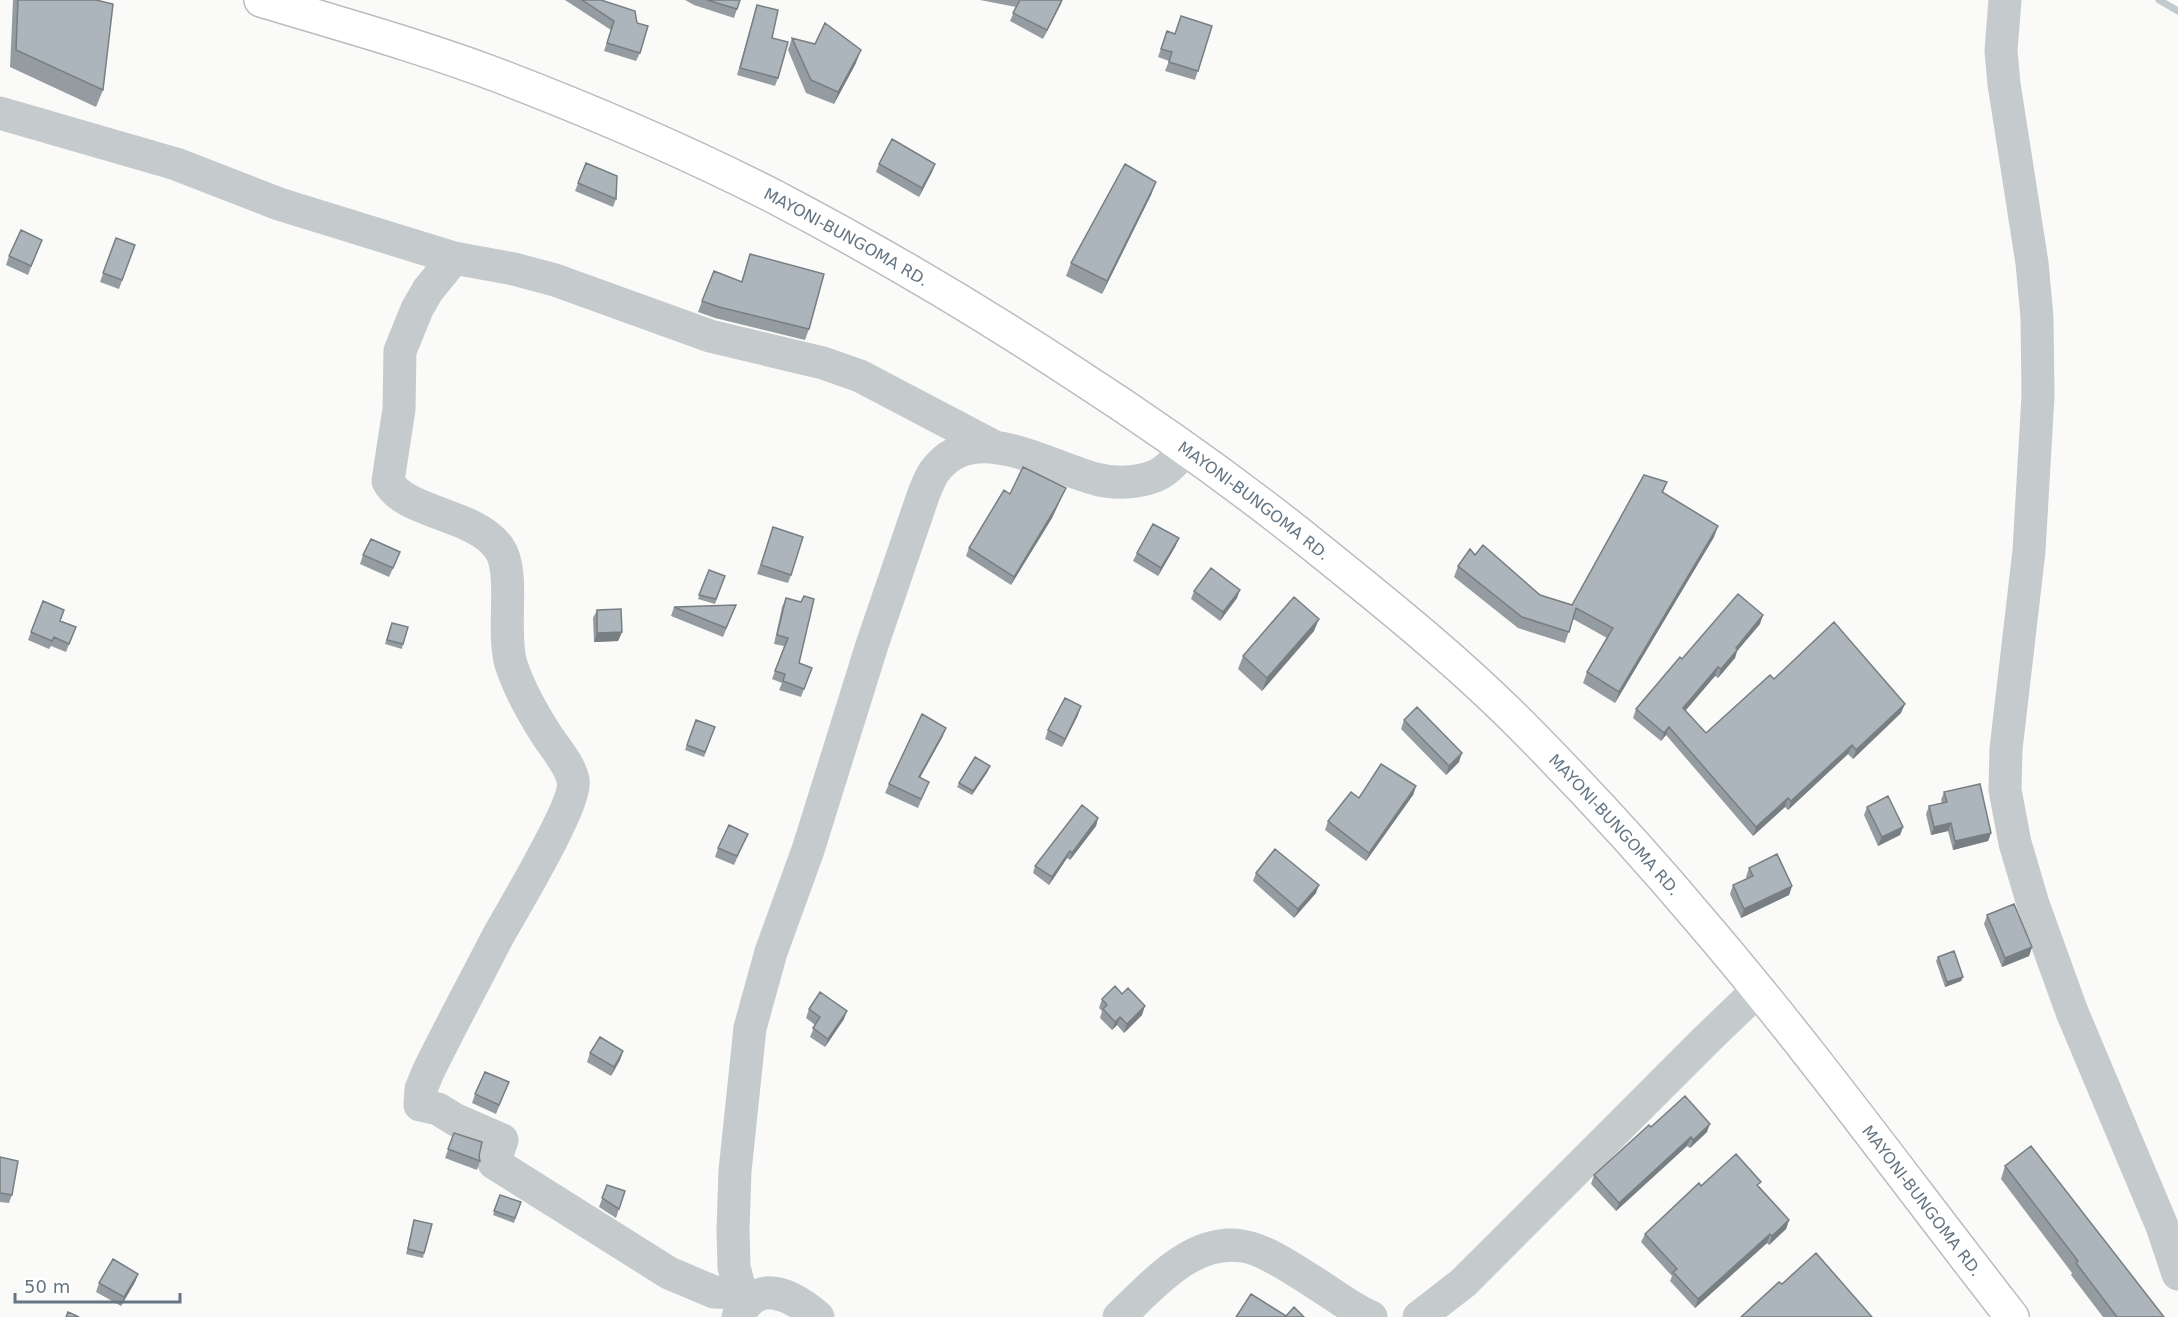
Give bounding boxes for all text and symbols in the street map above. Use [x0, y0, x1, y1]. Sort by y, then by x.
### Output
street label: MAYONI-BUNGOMA RD. [761, 184, 932, 290]
street label: MAYONI-BUNGOMA RD. [1175, 437, 1333, 564]
street label: MAYONI-BUNGOMA RD. [1545, 750, 1684, 899]
street label: MAYONI-BUNGOMA RD. [1859, 1121, 1986, 1280]
scale bar [15, 1266, 180, 1304]
text: 50 m [24, 1276, 70, 1297]

